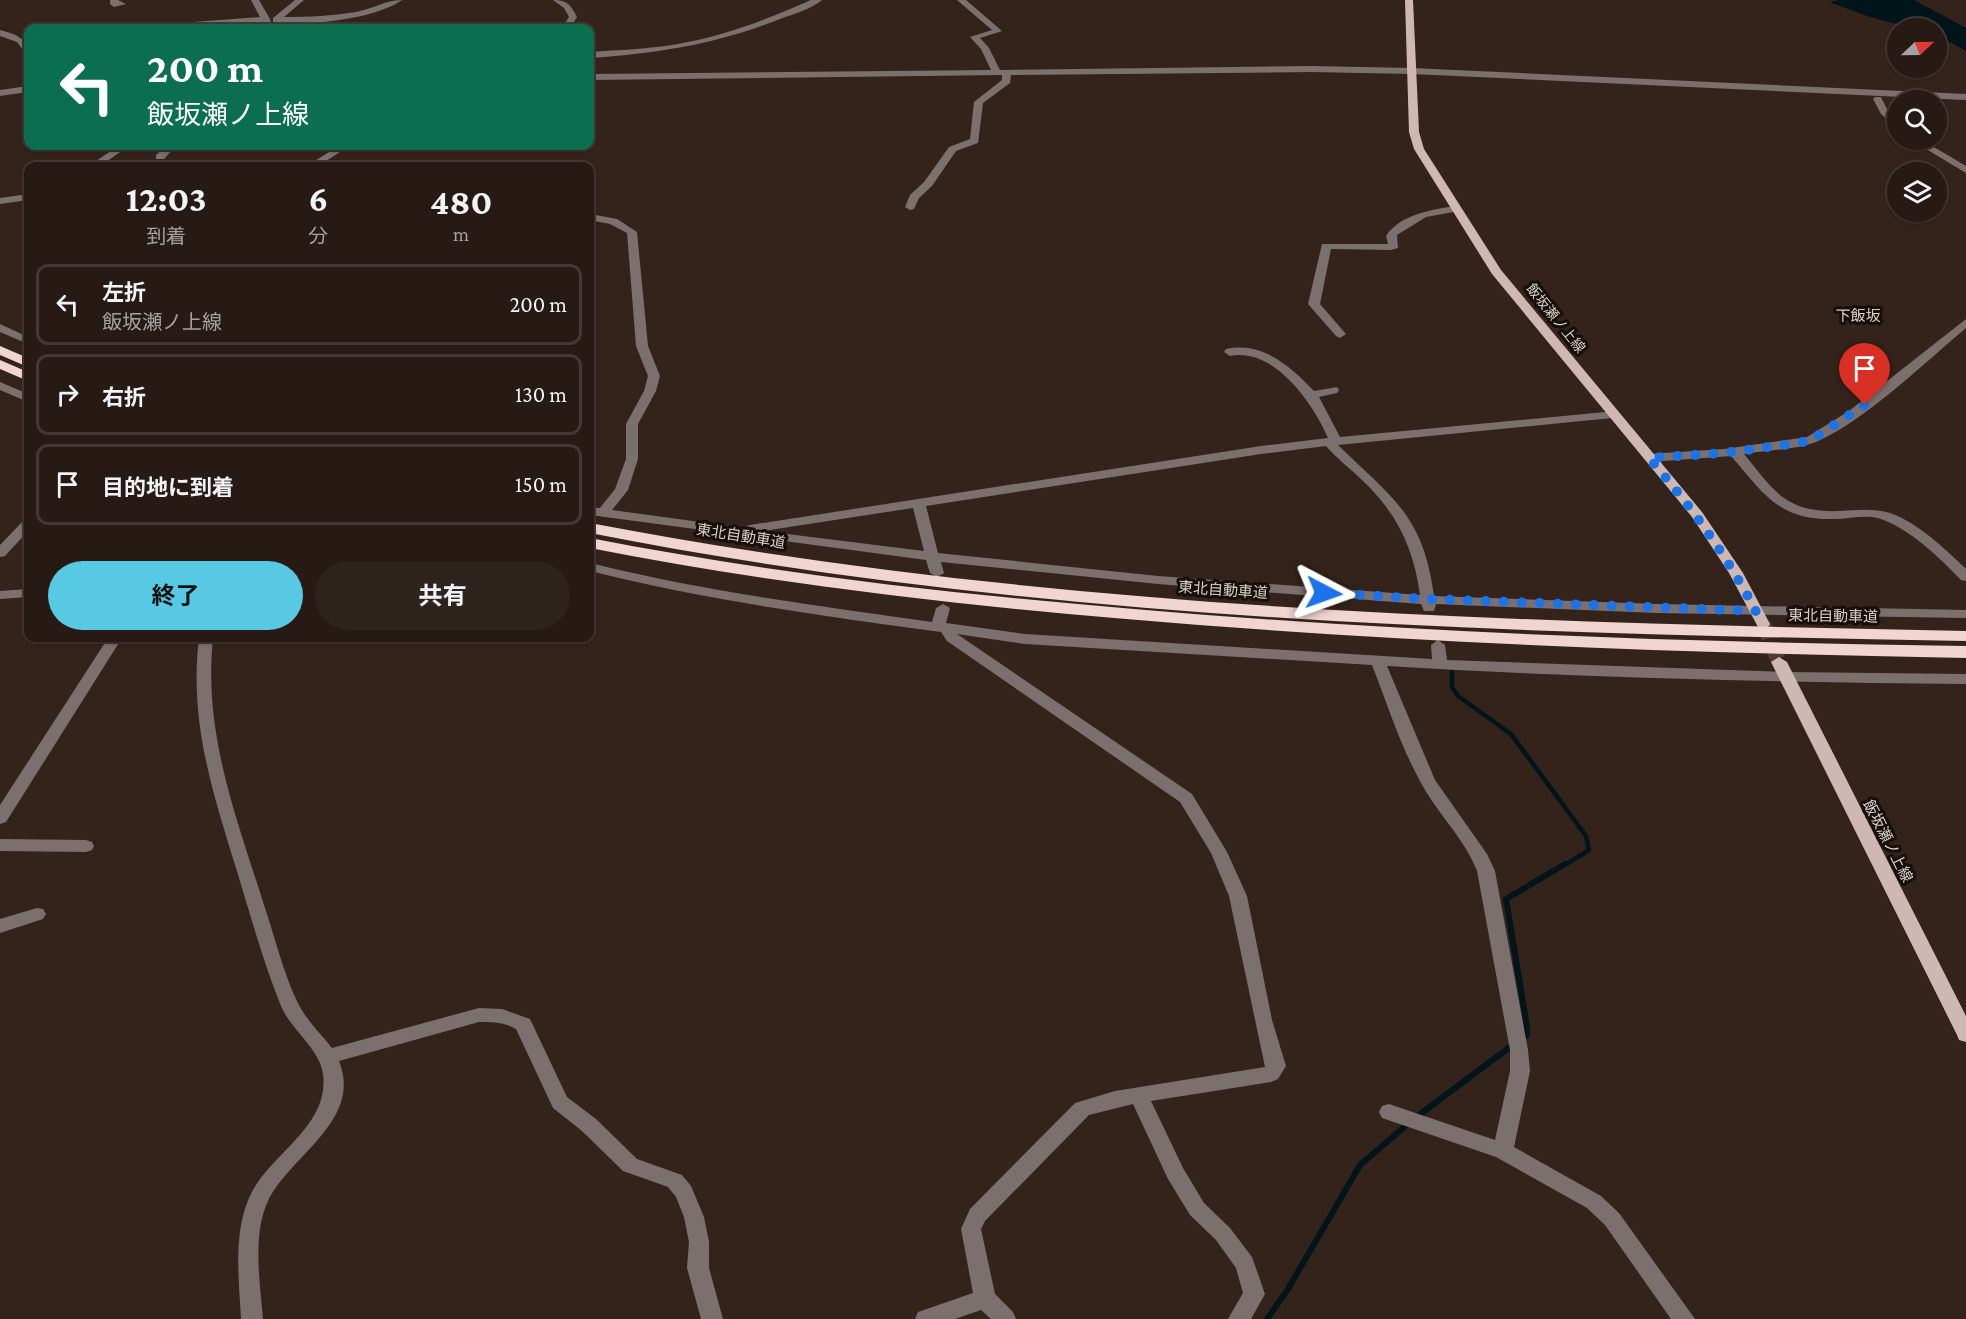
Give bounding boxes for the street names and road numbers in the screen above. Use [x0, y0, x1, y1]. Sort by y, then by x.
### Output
street label: 飯坂瀬ノ上線 [1523, 280, 1589, 356]
street label: 東北自動車道 [695, 520, 787, 551]
street label: 東北自動車道 [1178, 578, 1269, 601]
street label: 東北自動車道 [1788, 606, 1878, 625]
street label: 飯坂瀬ノ上線 [1860, 797, 1916, 885]

